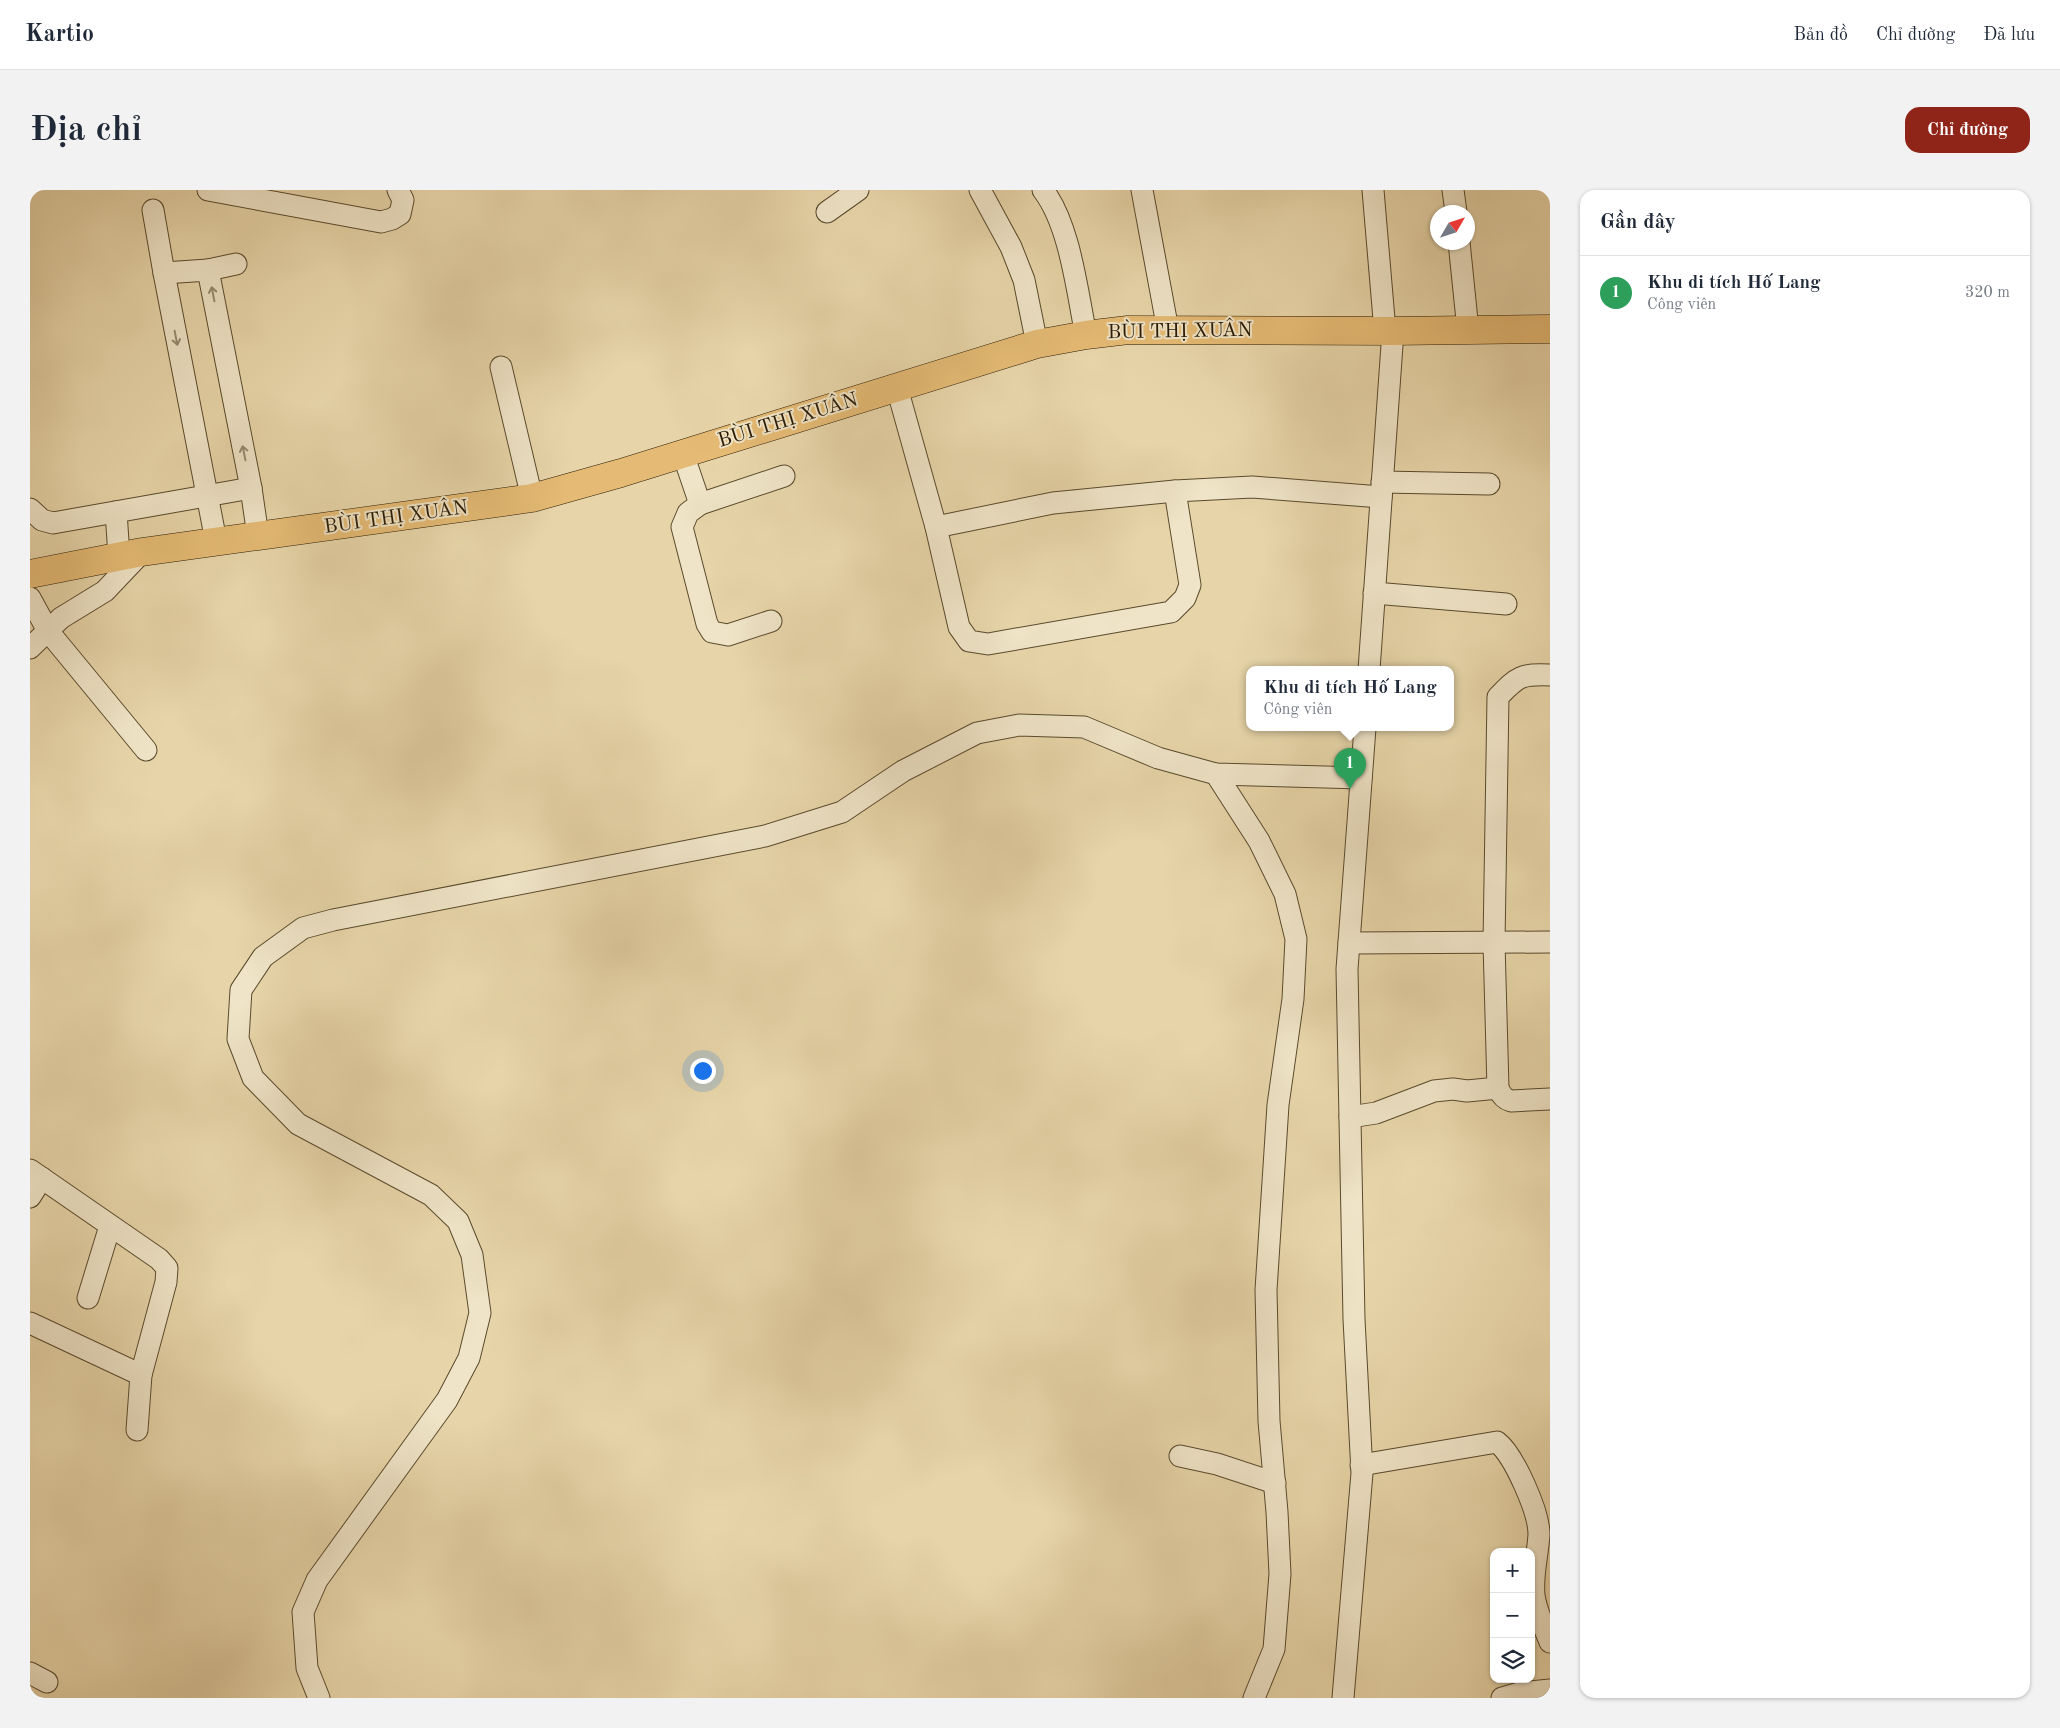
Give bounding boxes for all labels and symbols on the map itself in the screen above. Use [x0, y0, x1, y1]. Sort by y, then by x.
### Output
north arrow [1430, 205, 1475, 250]
one-way arrow [208, 286, 217, 302]
street label: BÙI THỊ XUÂN [1107, 317, 1253, 343]
one-way arrow [172, 330, 182, 346]
street label: BÙI THỊ XUÂN [714, 386, 860, 452]
one-way arrow [239, 446, 249, 462]
street label: BÙI THỊ XUÂN [322, 494, 469, 538]
pin: 1 [1334, 748, 1366, 789]
your location [690, 1058, 716, 1084]

